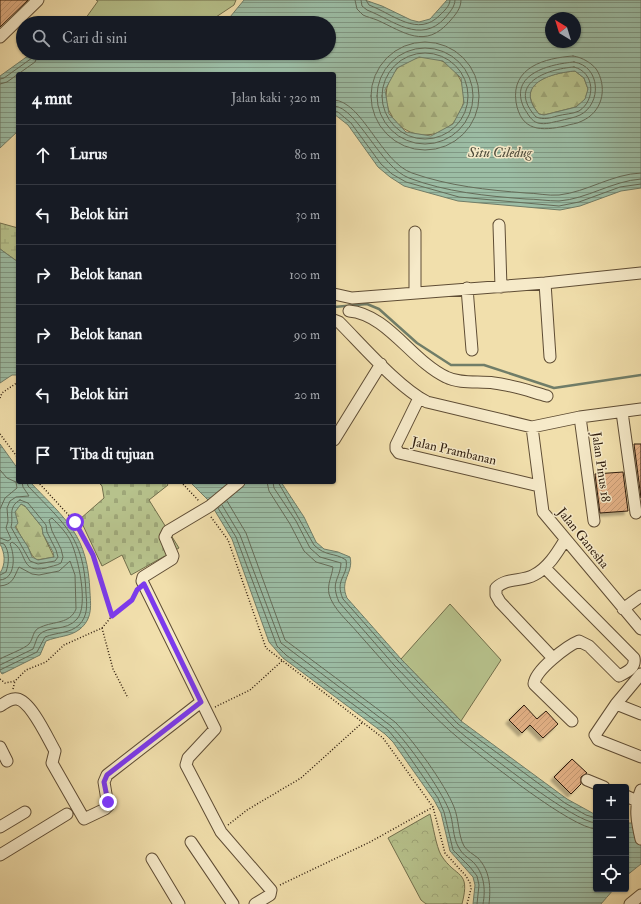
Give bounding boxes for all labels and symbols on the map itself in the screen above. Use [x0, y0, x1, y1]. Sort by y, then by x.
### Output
north arrow [545, 12, 581, 48]
water label: Situ Ciledug [467, 144, 533, 161]
street label: Jalan Pinus 18 [588, 430, 614, 503]
street label: Jalan Prambanan [409, 433, 498, 469]
street label: Jalan Ganesha [553, 504, 613, 572]
route start [66, 513, 84, 531]
route end [99, 793, 117, 811]

